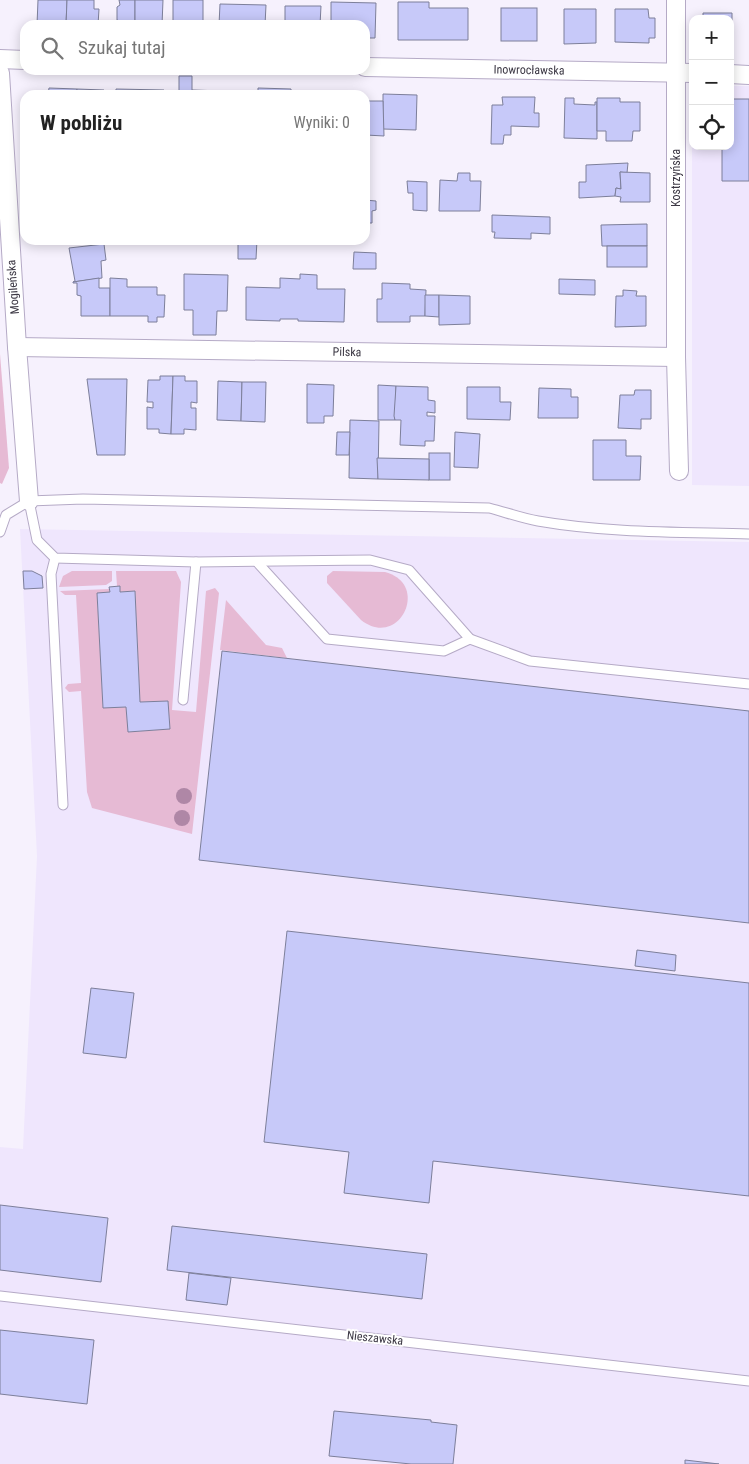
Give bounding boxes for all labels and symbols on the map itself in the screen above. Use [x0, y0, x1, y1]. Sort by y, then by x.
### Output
street label: Inowrocławska [493, 62, 565, 78]
street label: Kostrzyńska [669, 149, 683, 207]
street label: Mogileńska [4, 259, 22, 315]
street label: Pilska [332, 345, 362, 359]
street label: Nieszawska [346, 1328, 404, 1348]

